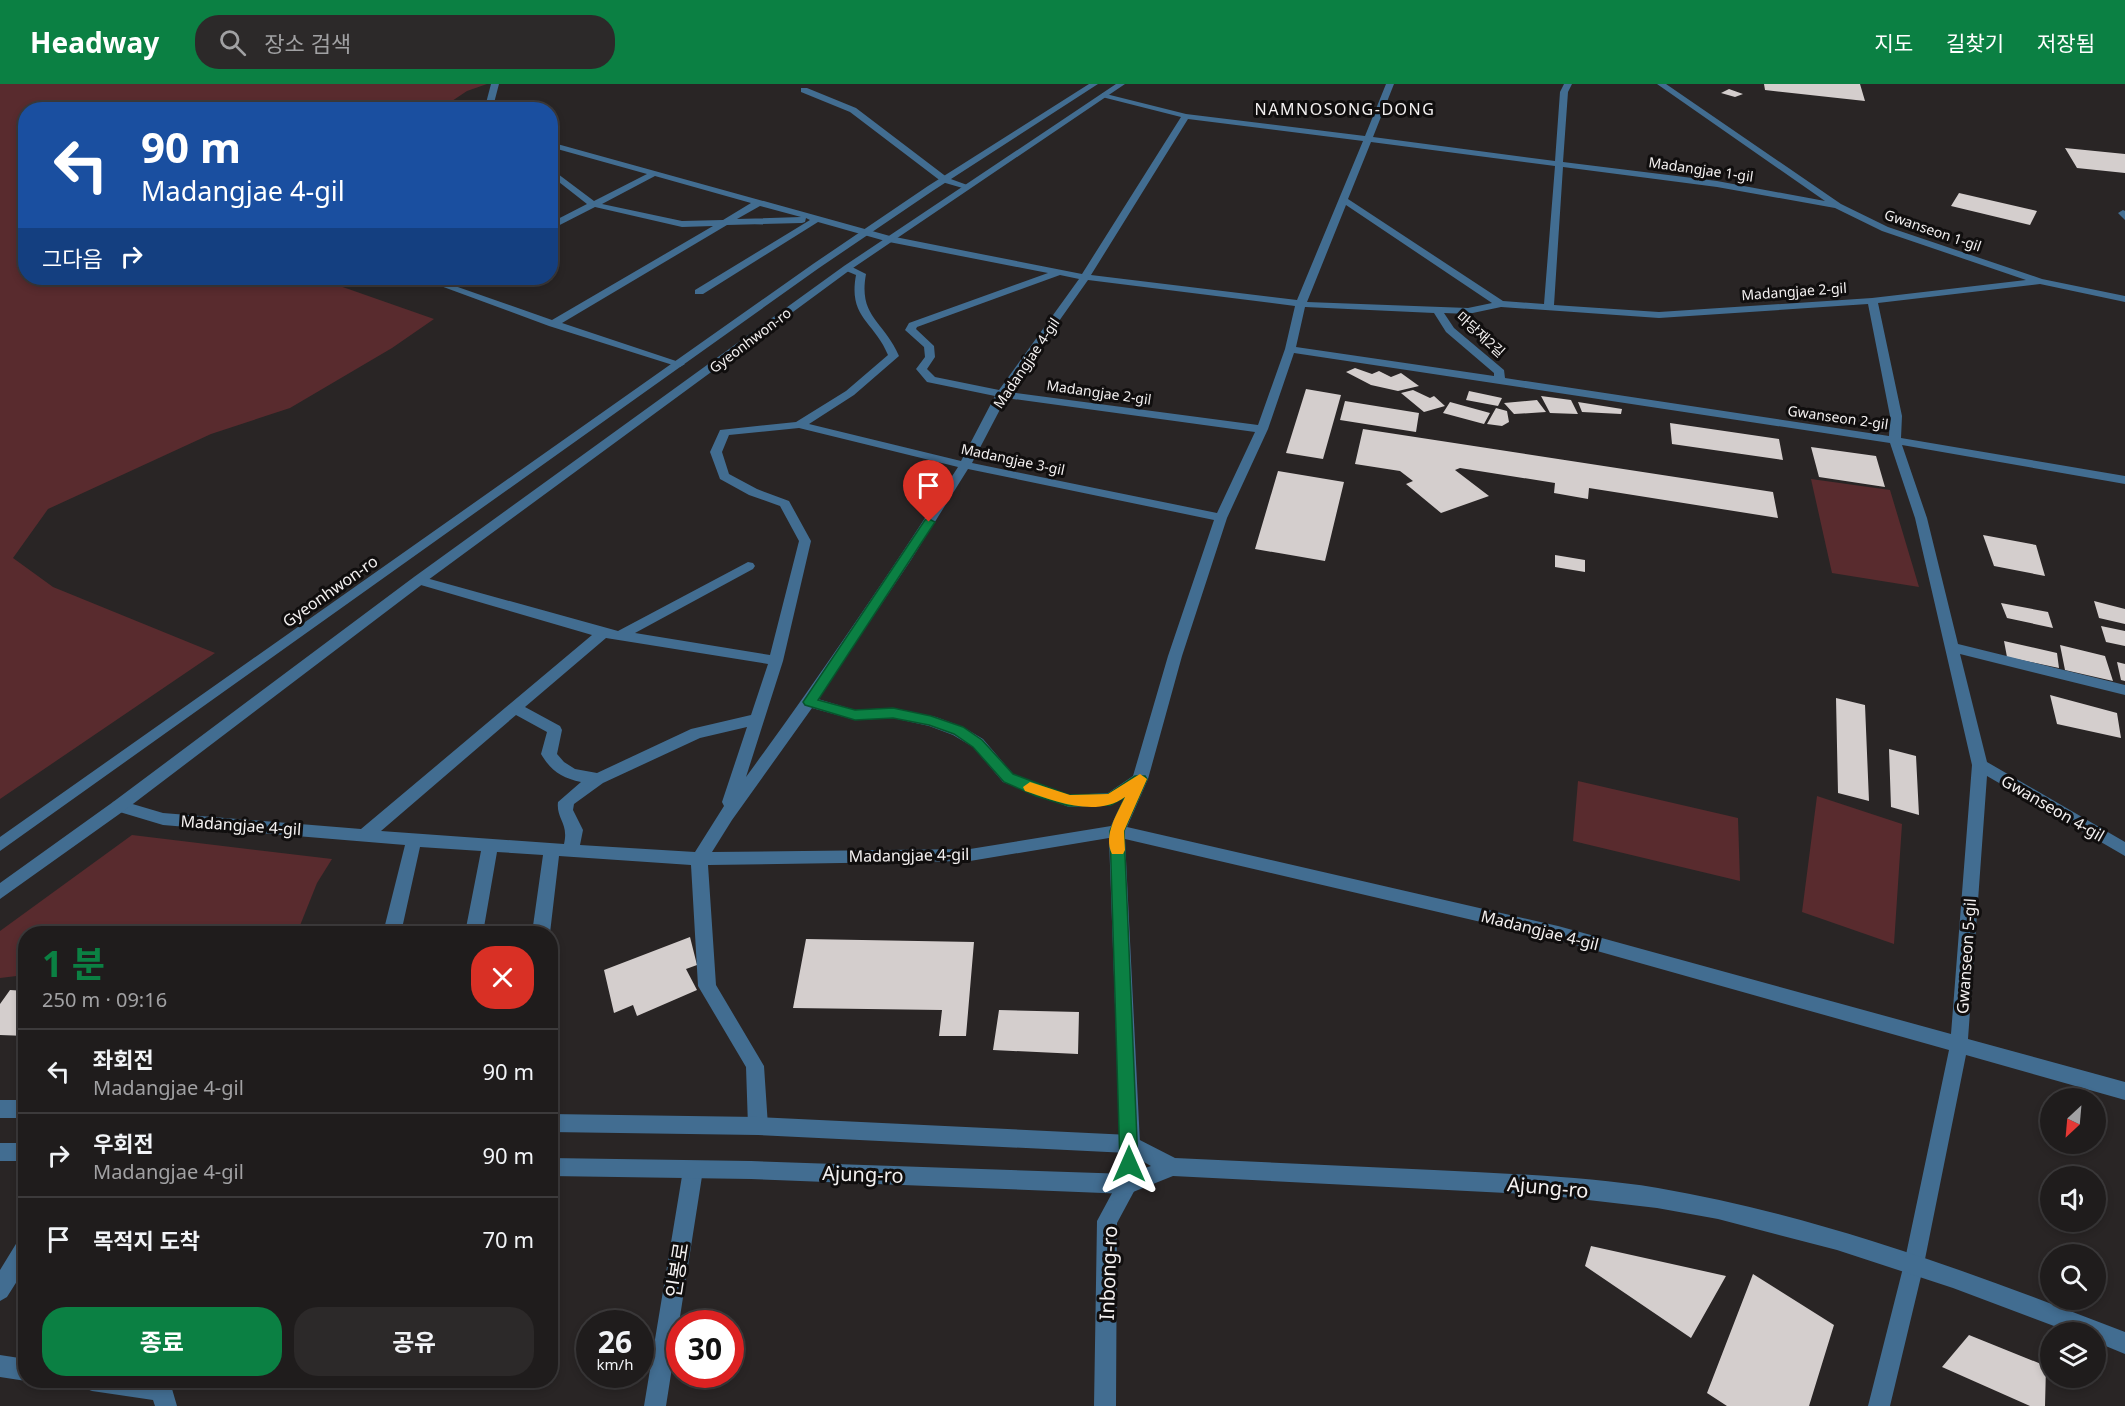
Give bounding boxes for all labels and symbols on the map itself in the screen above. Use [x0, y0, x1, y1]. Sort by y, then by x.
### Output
district label: NAMNOSONG-DONG [1255, 98, 1435, 120]
street label: Madangjae 1-gil [1647, 152, 1755, 186]
street label: Gwanseon 1-gil [1882, 205, 1984, 255]
street label: Madangjae 2-gil [1741, 278, 1847, 304]
street label: Gyeonhwon-ro [705, 303, 795, 377]
street label: 마당재2길 [1453, 307, 1509, 361]
street label: Madangjae 4-gil [989, 314, 1063, 412]
street label: Madangjae 2-gil [1045, 375, 1153, 409]
street label: Gwanseon 2-gil [1786, 401, 1890, 433]
street label: Madangjae 3-gil [959, 439, 1067, 479]
pin [903, 460, 954, 522]
street label: Gyeonhwon-ro [278, 550, 382, 632]
street label: Gwanseon 4-gil [1997, 769, 2109, 847]
street label: Madangjae 4-gil [180, 810, 302, 840]
street label: Madangjae 4-gil [848, 843, 970, 867]
street label: Gwanseon 5-gil [1951, 897, 1981, 1015]
street label: Madangjae 4-gil [1479, 905, 1601, 955]
north arrow [2040, 1088, 2106, 1154]
position arrow [1097, 1132, 1161, 1196]
street label: Ajung-ro [822, 1159, 904, 1189]
street label: Ajung-ro [1506, 1170, 1590, 1204]
street label: Inbong-ro [1093, 1225, 1123, 1321]
street label: 인봉로 [659, 1241, 695, 1299]
speed limit sign: 30 [666, 1310, 744, 1388]

